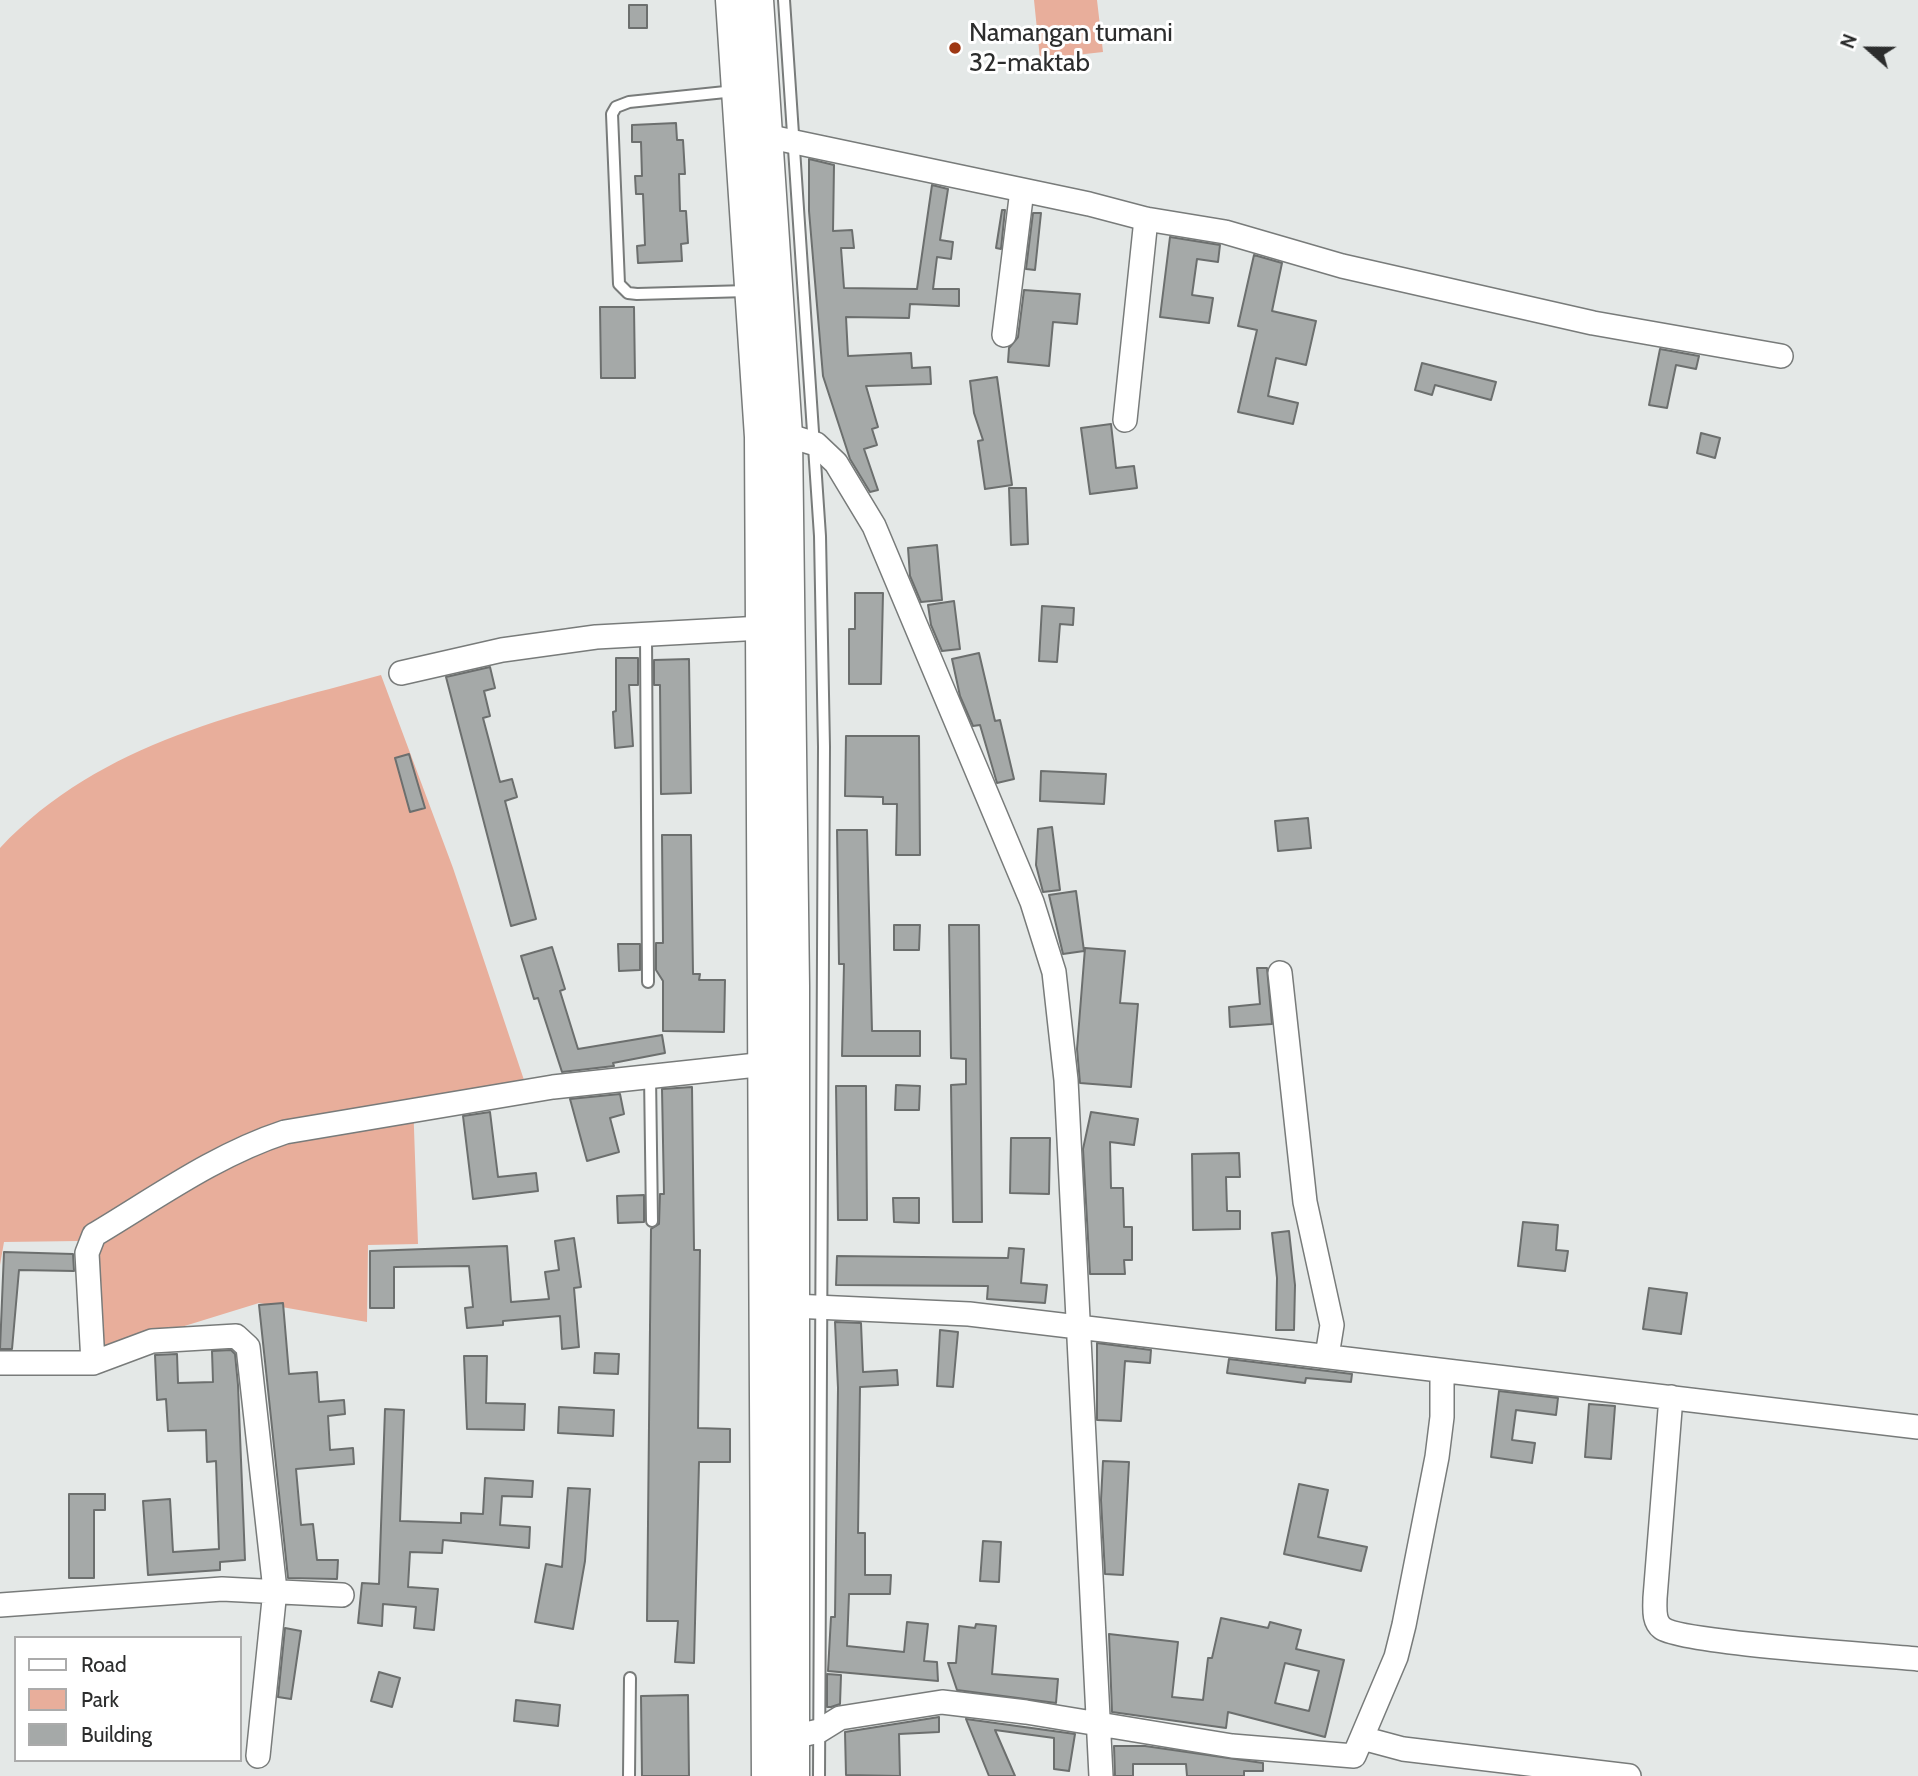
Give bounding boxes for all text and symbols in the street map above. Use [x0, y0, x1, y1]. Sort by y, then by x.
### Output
north arrow [1834, 14, 1904, 84]
place label: Namangan tumani 32-maktab [969, 17, 1173, 78]
text: N [1836, 31, 1862, 52]
marker: Namangan tumani 32-maktab [947, 40, 963, 56]
legend [14, 1636, 242, 1762]
text: Road [81, 1652, 127, 1677]
text: Park [81, 1687, 119, 1712]
text: Building [81, 1722, 152, 1747]

